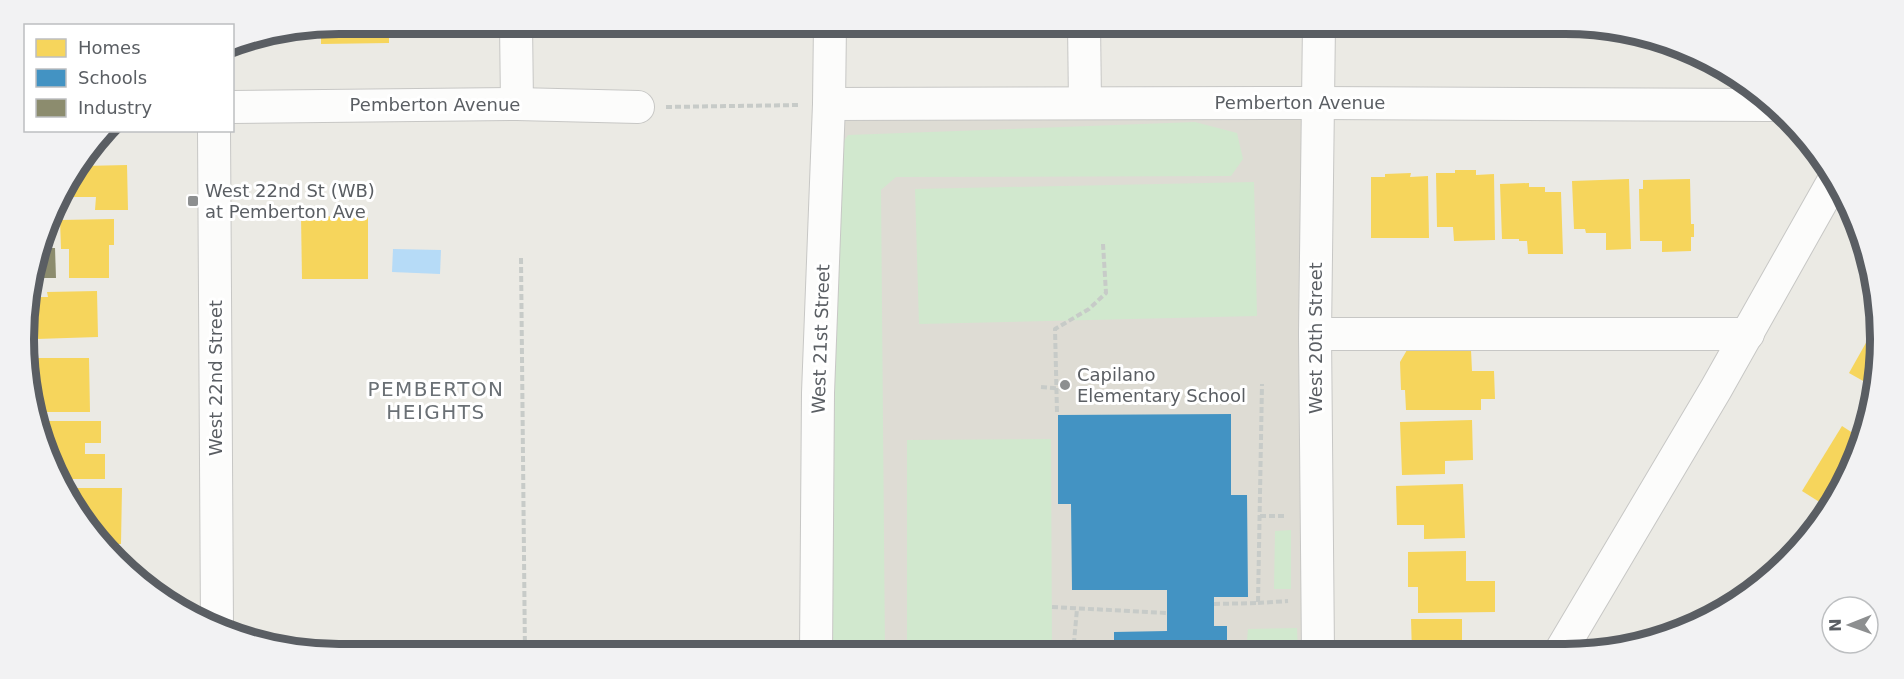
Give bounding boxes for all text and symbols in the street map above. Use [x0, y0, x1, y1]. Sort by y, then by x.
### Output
legend [24, 24, 234, 132]
text: Homes [78, 37, 141, 58]
text: Schools [78, 67, 147, 88]
street label: Pemberton Avenue [1215, 92, 1385, 113]
street label: Pemberton Avenue [350, 94, 520, 115]
text: Industry [78, 97, 152, 118]
place label: West 22nd St (WB) at Pemberton Ave [205, 180, 375, 222]
marker: West 22nd St (WB) at Pemberton Ave [186, 194, 200, 208]
street label: West 20th Street [1305, 262, 1326, 414]
street label: West 21st Street [807, 264, 834, 414]
street label: West 22nd Street [205, 300, 226, 456]
place label: Capilano Elementary School [1077, 364, 1246, 406]
district label: PEMBERTON HEIGHTS [367, 377, 505, 424]
marker: Capilano Elementary School [1058, 378, 1072, 392]
north arrow [1820, 595, 1880, 655]
text: N [1826, 618, 1845, 632]

